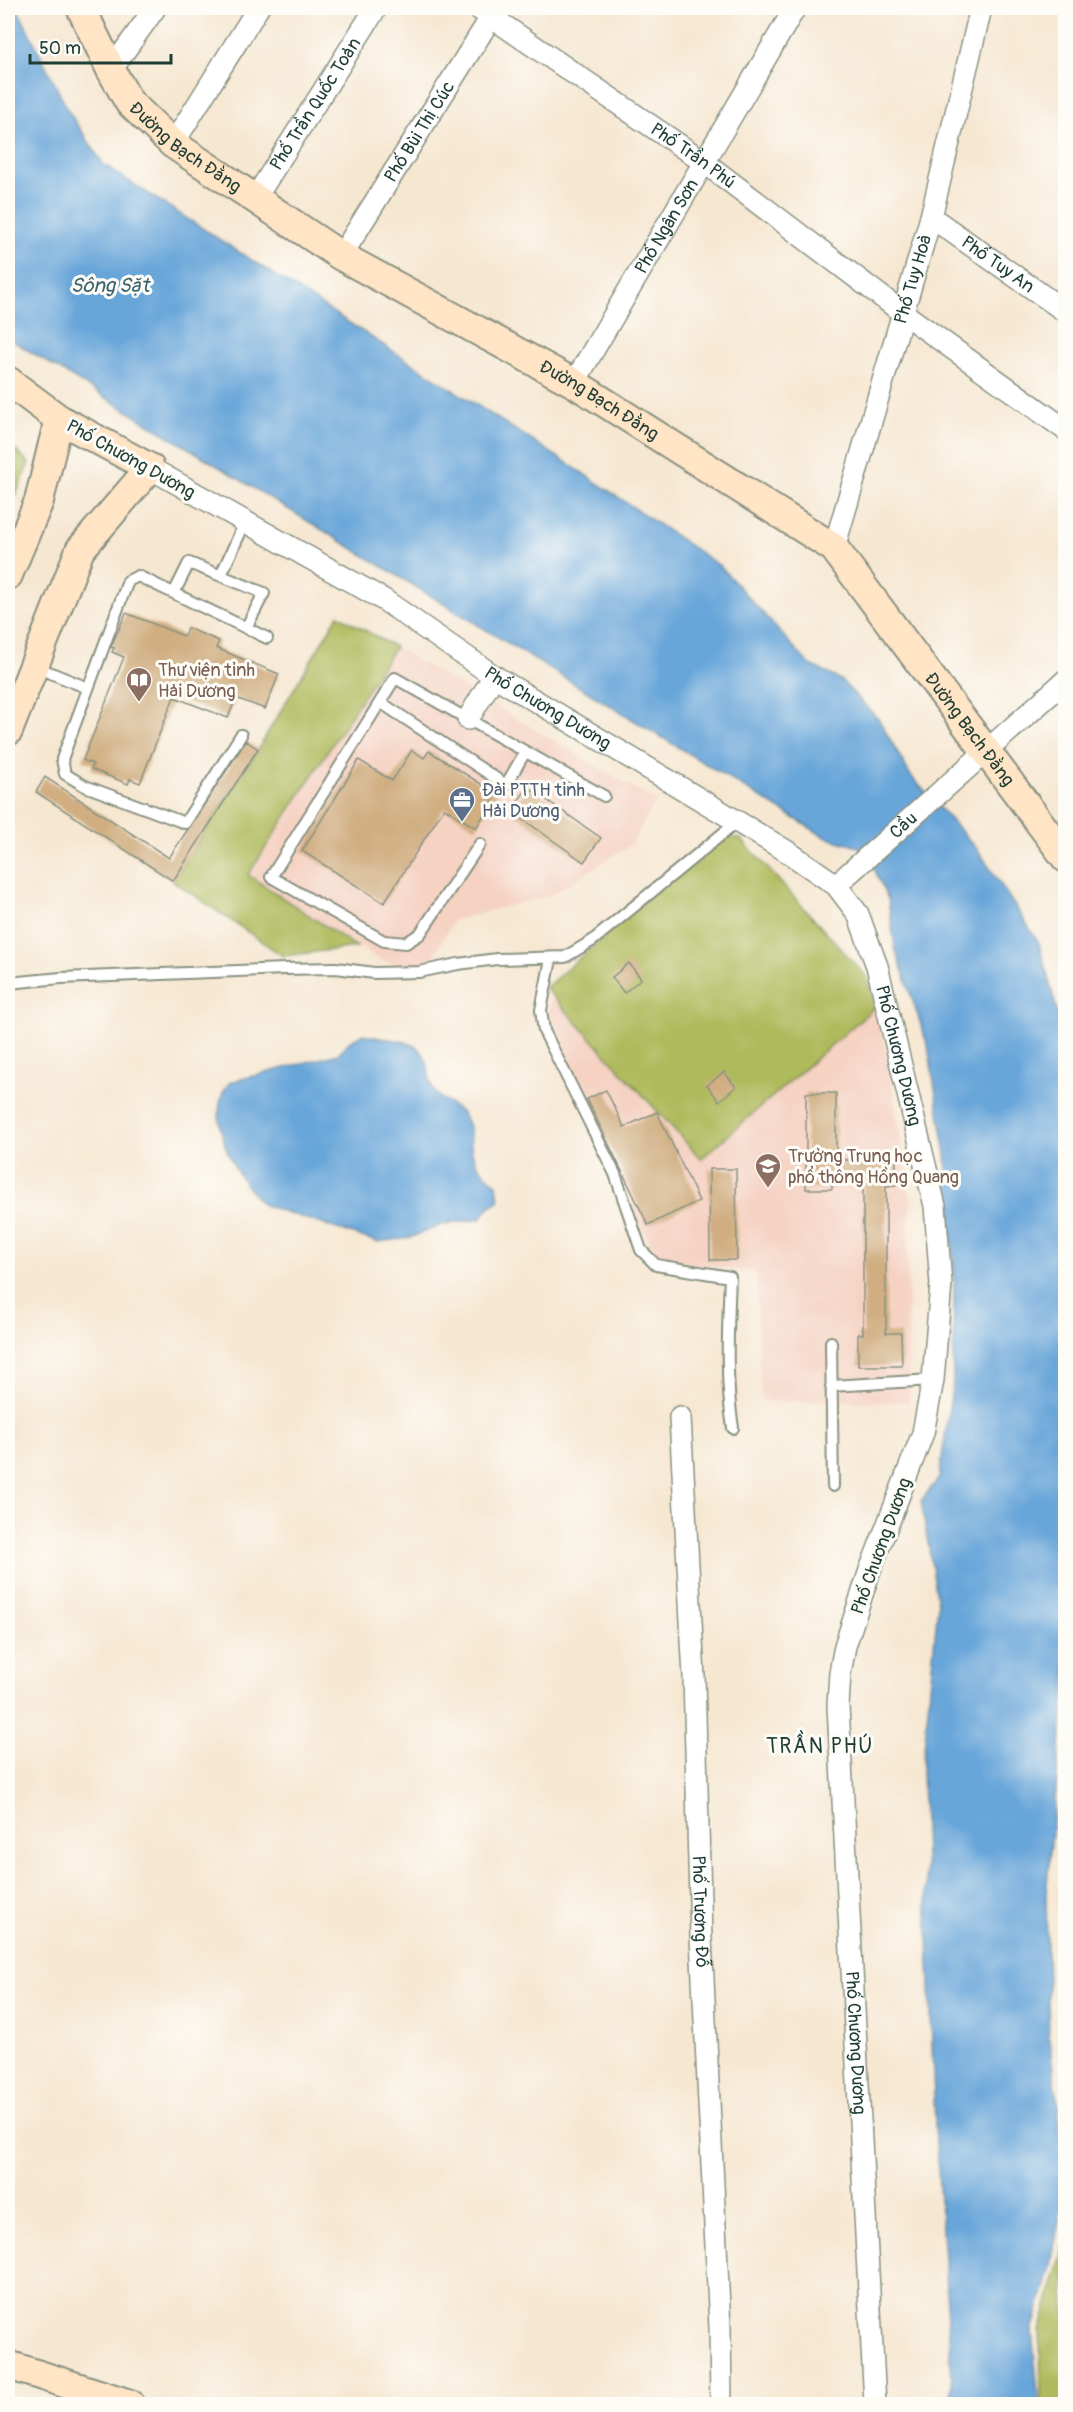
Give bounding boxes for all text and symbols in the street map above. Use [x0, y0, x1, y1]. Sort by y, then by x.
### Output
scale bar [30, 27, 171, 65]
street label: Phố Trần Quốc Toản [265, 33, 366, 175]
text: 50 m [39, 37, 81, 60]
street label: Phố Bùi Thị Cúc [379, 77, 460, 187]
street label: Đường Bạch Đằng [124, 97, 245, 198]
street label: Phố Trần Phú [646, 118, 740, 194]
street label: Phố Ngân Sơn [630, 175, 704, 278]
street label: Phố Tuy An [957, 231, 1039, 298]
street label: Phố Tuy Hoà [889, 232, 937, 327]
water label: Sông Sặt [71, 273, 151, 298]
street label: Đường Bạch Đằng [535, 355, 663, 446]
street label: Phố Chương Dương [62, 415, 199, 504]
place label: Thư viện tỉnh Hải Dương [158, 659, 255, 703]
street label: Phố Chương Dương [480, 662, 615, 755]
library icon: Thư viện tỉnh Hải Dương [124, 665, 154, 703]
street label: Đường Bạch Đằng [919, 668, 1019, 791]
place label: Đài PTTH tỉnh Hải Dương [482, 779, 585, 823]
office icon: Đài PTTH tỉnh Hải Dương [447, 785, 477, 823]
street label: Cầu [885, 807, 922, 844]
street label: Phố Chương Dương [870, 983, 926, 1128]
place label: Trường Trung học phổ thông Hồng Quang [788, 1145, 959, 1189]
school or university icon: Trường Trung học phổ thông Hồng Quang [753, 1151, 783, 1189]
street label: Phố Chương Dương [846, 1475, 917, 1618]
district label: TRẦN PHÚ [766, 1730, 874, 1760]
street label: Phố Trương Đỗ [687, 1855, 713, 1968]
street label: Phố Chương Dương [840, 1970, 871, 2115]

